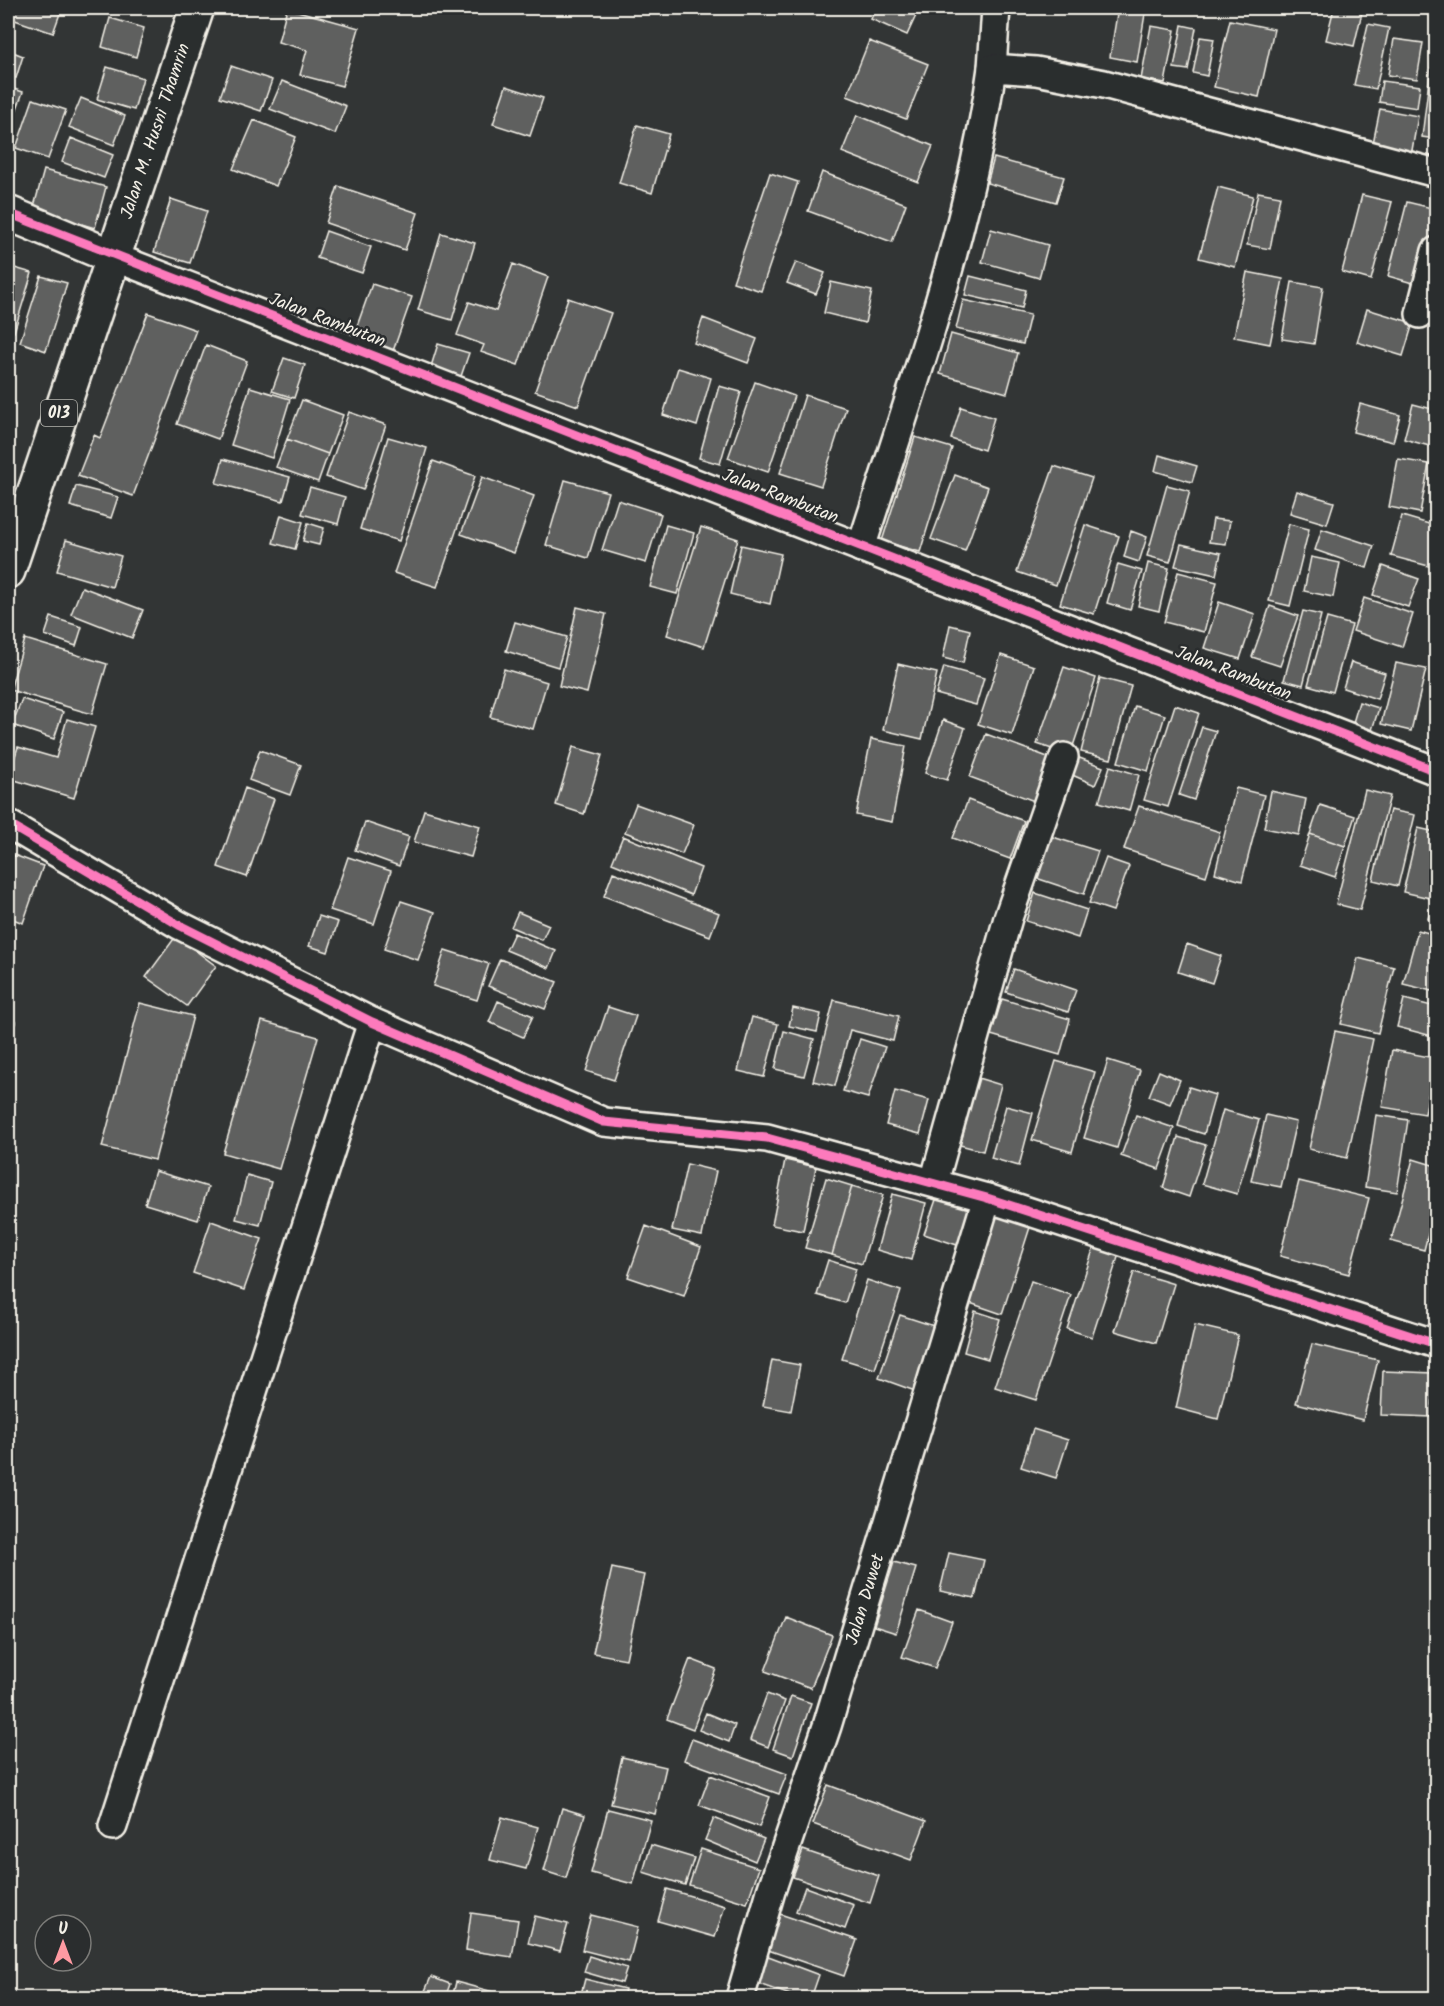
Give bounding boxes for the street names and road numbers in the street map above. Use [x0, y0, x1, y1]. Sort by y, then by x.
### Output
street label: Jalan M. Husni Thamrin [113, 39, 199, 223]
street label: Jalan Rambutan [264, 285, 390, 357]
road number: 013 [41, 400, 77, 426]
street label: Jalan Rambutan [717, 461, 843, 533]
street label: Jalan Rambutan [1170, 638, 1296, 710]
street label: Jalan Duwet [838, 1549, 893, 1649]

